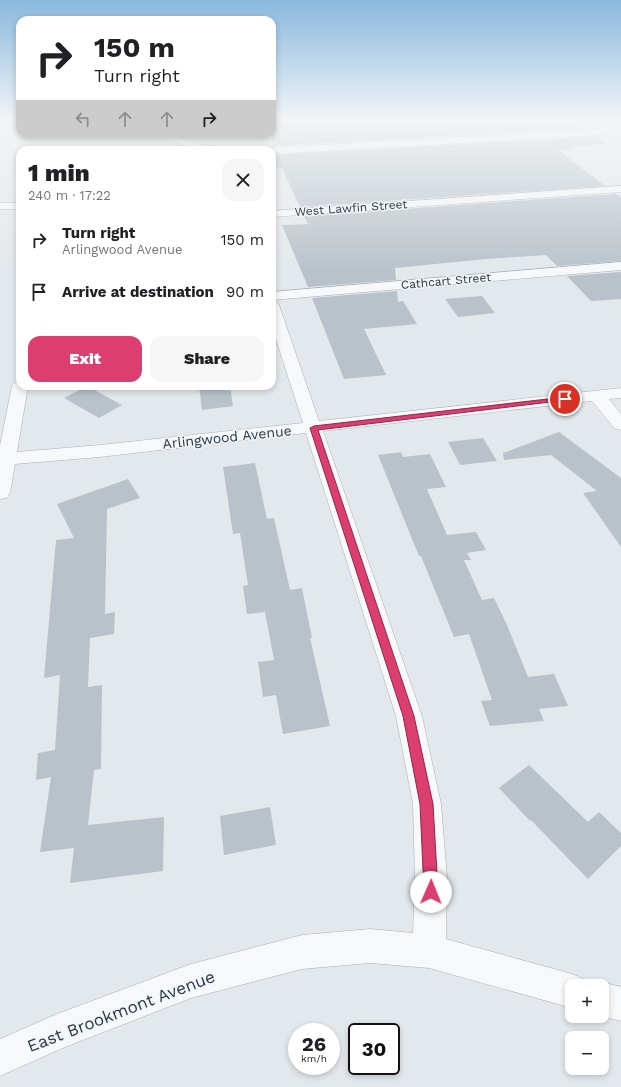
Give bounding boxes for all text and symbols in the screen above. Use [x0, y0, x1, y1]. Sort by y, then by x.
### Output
text: 150 m [94, 31, 175, 64]
icon: right [28, 32, 80, 84]
text: Turn right [94, 65, 180, 86]
icon: left [72, 108, 94, 130]
icon: ahead [114, 108, 136, 130]
icon: ahead [156, 108, 178, 130]
icon: right [198, 108, 220, 130]
text: 1 min [28, 159, 90, 187]
button: close [222, 159, 264, 201]
text: 240 m · 17:22 [28, 188, 111, 203]
street label: West Lawfin Street [294, 197, 408, 219]
text: Turn right [62, 224, 135, 242]
icon: right [28, 229, 50, 251]
text: 150 m [221, 231, 264, 249]
text: Arlingwood Avenue [62, 242, 182, 257]
street label: Cathcart Street [400, 270, 492, 292]
icon: arrive [28, 281, 50, 303]
text: Arrive at destination [62, 283, 214, 301]
text: 90 m [226, 283, 264, 301]
button: Exit [28, 336, 142, 382]
button: Share [150, 336, 264, 382]
pin [548, 382, 582, 416]
icon: arrive [554, 388, 576, 410]
street label: Arlingwood Avenue [162, 422, 292, 452]
position arrow [410, 871, 452, 913]
street label: East Brookmont Avenue [24, 966, 218, 1056]
map controls [565, 979, 609, 1075]
button: + [565, 979, 609, 1023]
speed limit sign: 30 [348, 1023, 400, 1075]
button: − [565, 1031, 609, 1075]
text: 26 [302, 1032, 326, 1056]
text: km/h [301, 1053, 327, 1064]

